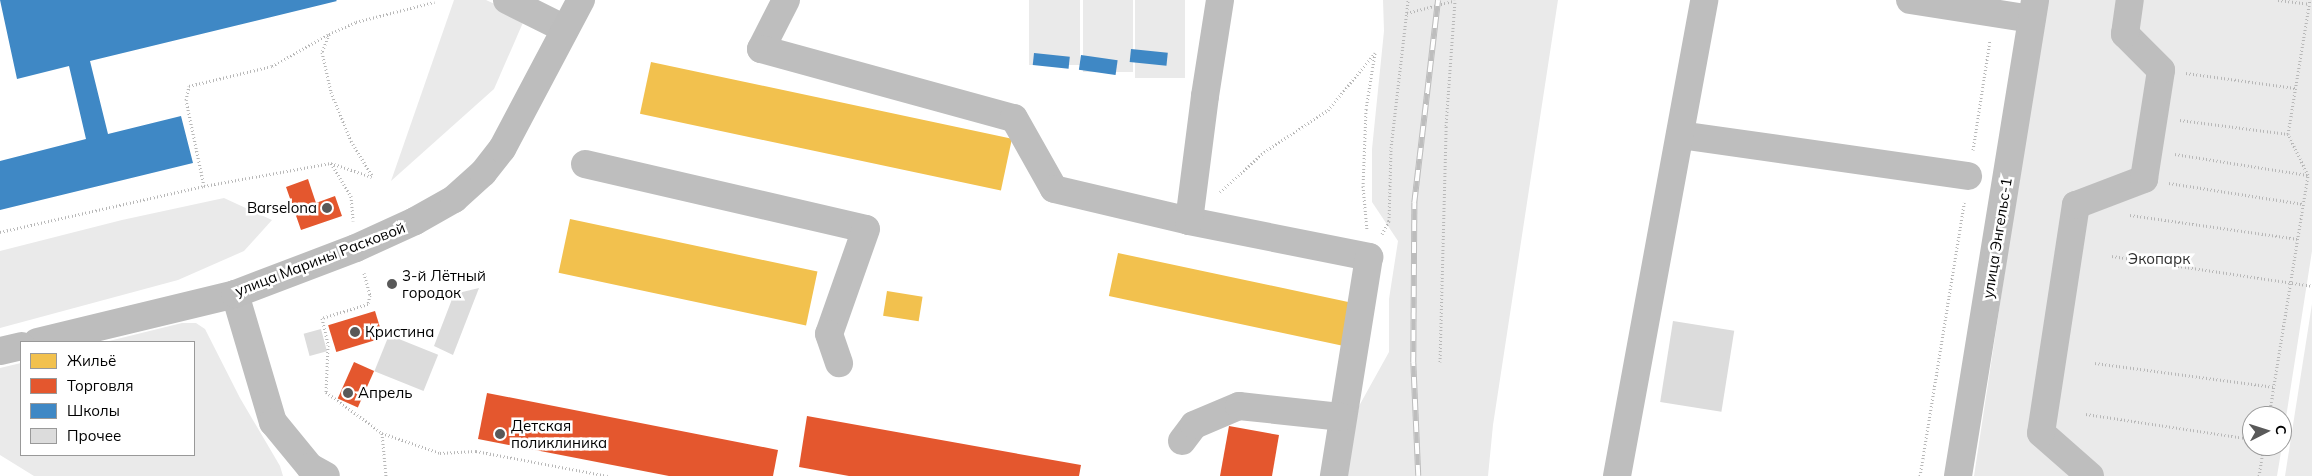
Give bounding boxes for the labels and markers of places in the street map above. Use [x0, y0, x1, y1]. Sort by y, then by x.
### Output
place label: Barselona [247, 199, 317, 217]
marker: Barselona [321, 202, 333, 214]
place label: 3-й Лётный городок [402, 266, 486, 301]
marker: 3-й Лётный городок [386, 278, 398, 290]
place label: Кристина [365, 323, 434, 341]
marker: Кристина [349, 326, 361, 338]
place label: Апрель [358, 384, 412, 402]
marker: Апрель [342, 387, 354, 399]
place label: Детская поликлиника [511, 416, 607, 451]
marker: Детская поликлиника [493, 427, 507, 441]

